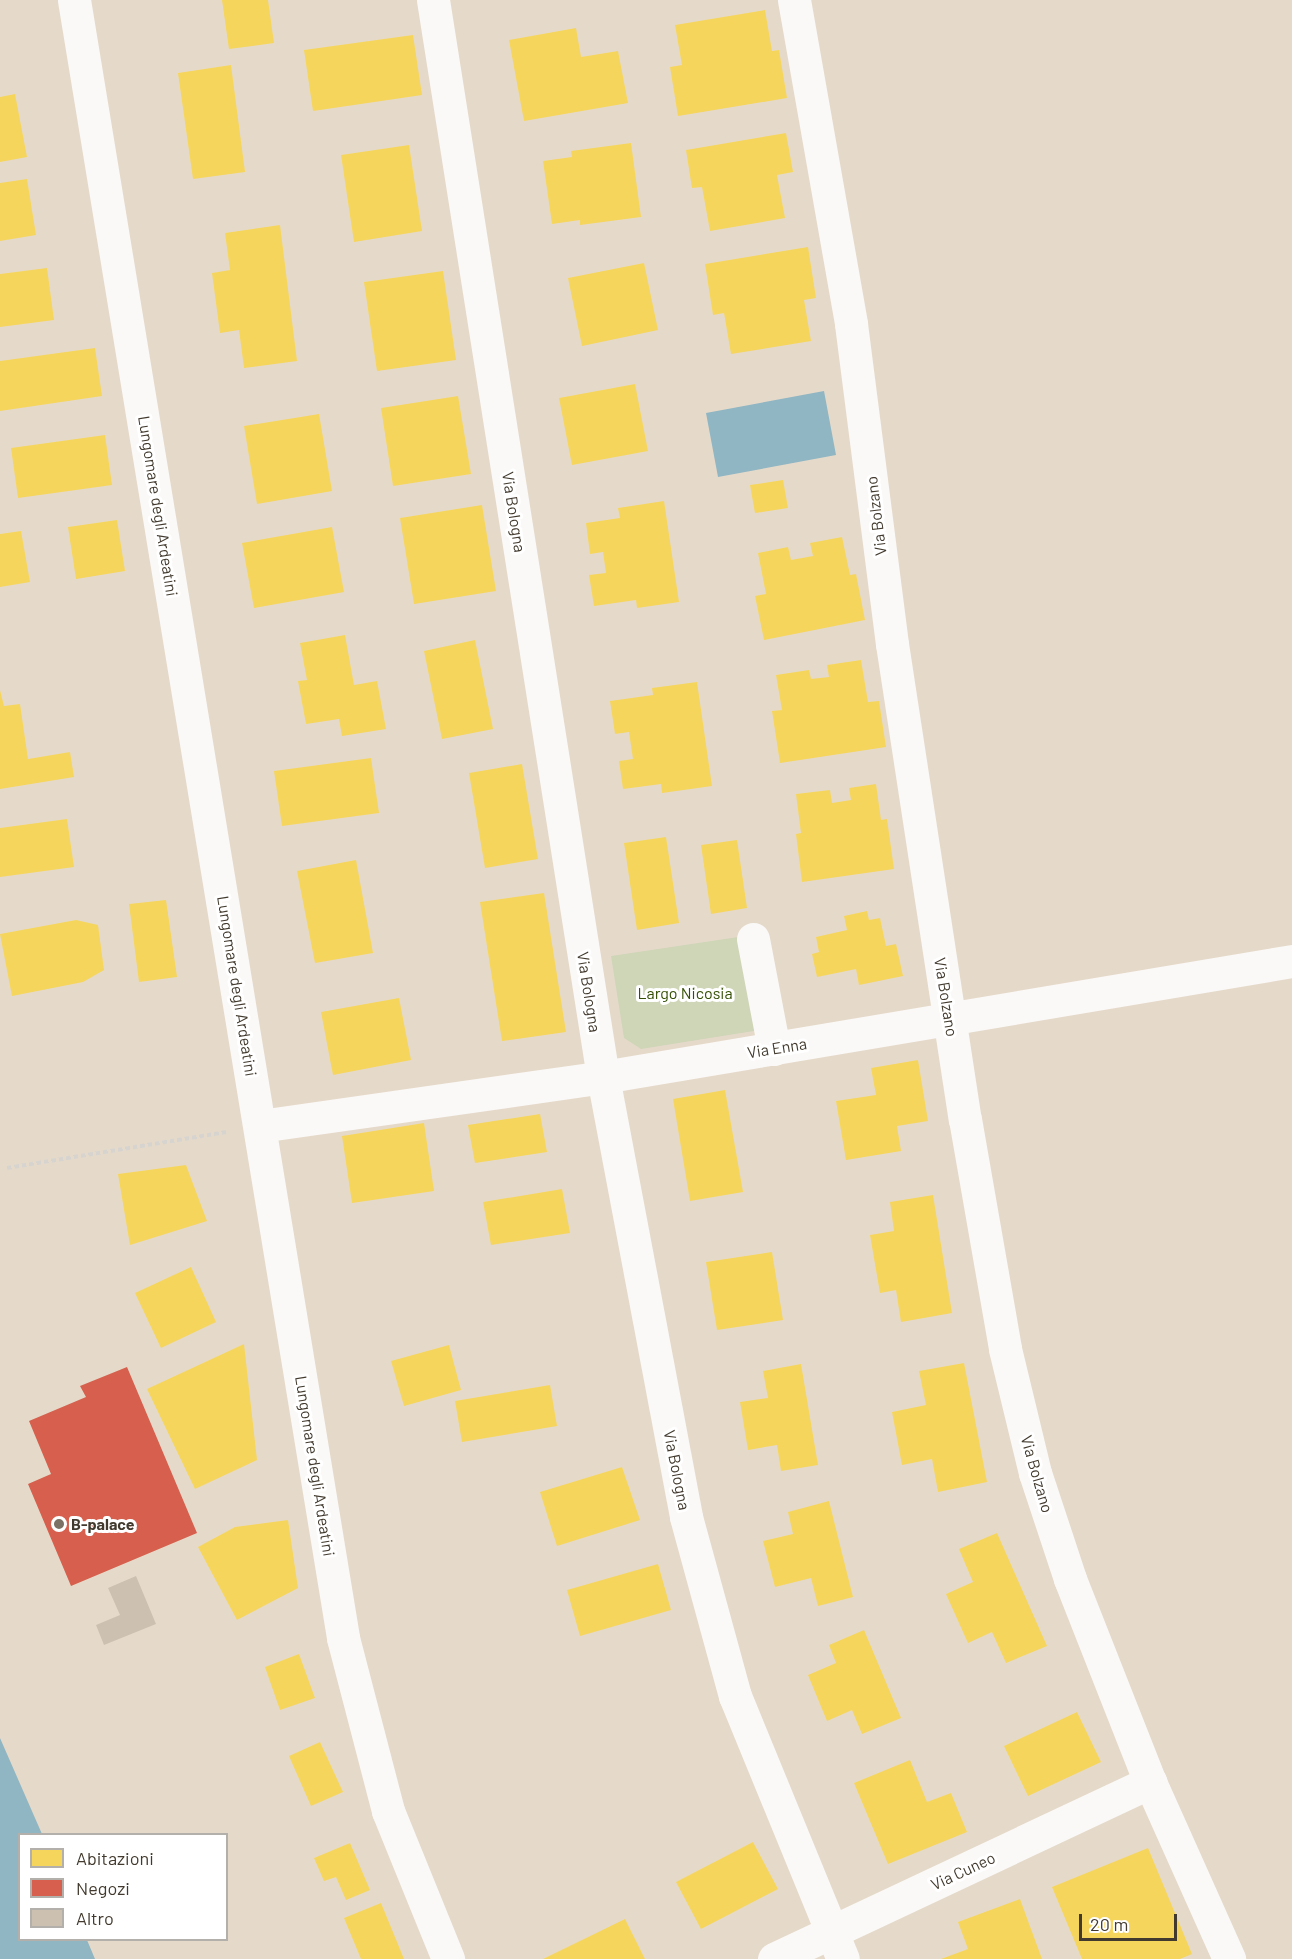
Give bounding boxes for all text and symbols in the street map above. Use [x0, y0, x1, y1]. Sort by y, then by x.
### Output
street label: Lungomare degli Ardeatini [134, 414, 182, 598]
street label: Via Bologna [498, 470, 530, 554]
street label: Via Bolzano [862, 475, 890, 557]
street label: Lungomare degli Ardeatini [213, 894, 261, 1078]
street label: Via Bologna [573, 950, 605, 1034]
street label: Via Bolzano [930, 956, 962, 1038]
park label: Largo Nicosia [637, 983, 733, 1003]
street label: Via Enna [746, 1034, 808, 1062]
street label: Lungomare degli Ardeatini [291, 1374, 339, 1558]
street label: Via Bologna [660, 1428, 694, 1512]
street label: Via Bolzano [1017, 1433, 1057, 1515]
place label: B-palace [71, 1514, 135, 1534]
marker: B-palace [52, 1517, 66, 1531]
legend [18, 1833, 228, 1941]
text: Abitazioni [76, 1847, 154, 1869]
street label: Via Cuneo [928, 1848, 998, 1894]
text: Negozi [76, 1877, 130, 1899]
scale bar [1082, 1902, 1180, 1940]
text: Altro [76, 1907, 114, 1929]
text: 20 m [1090, 1913, 1128, 1935]

